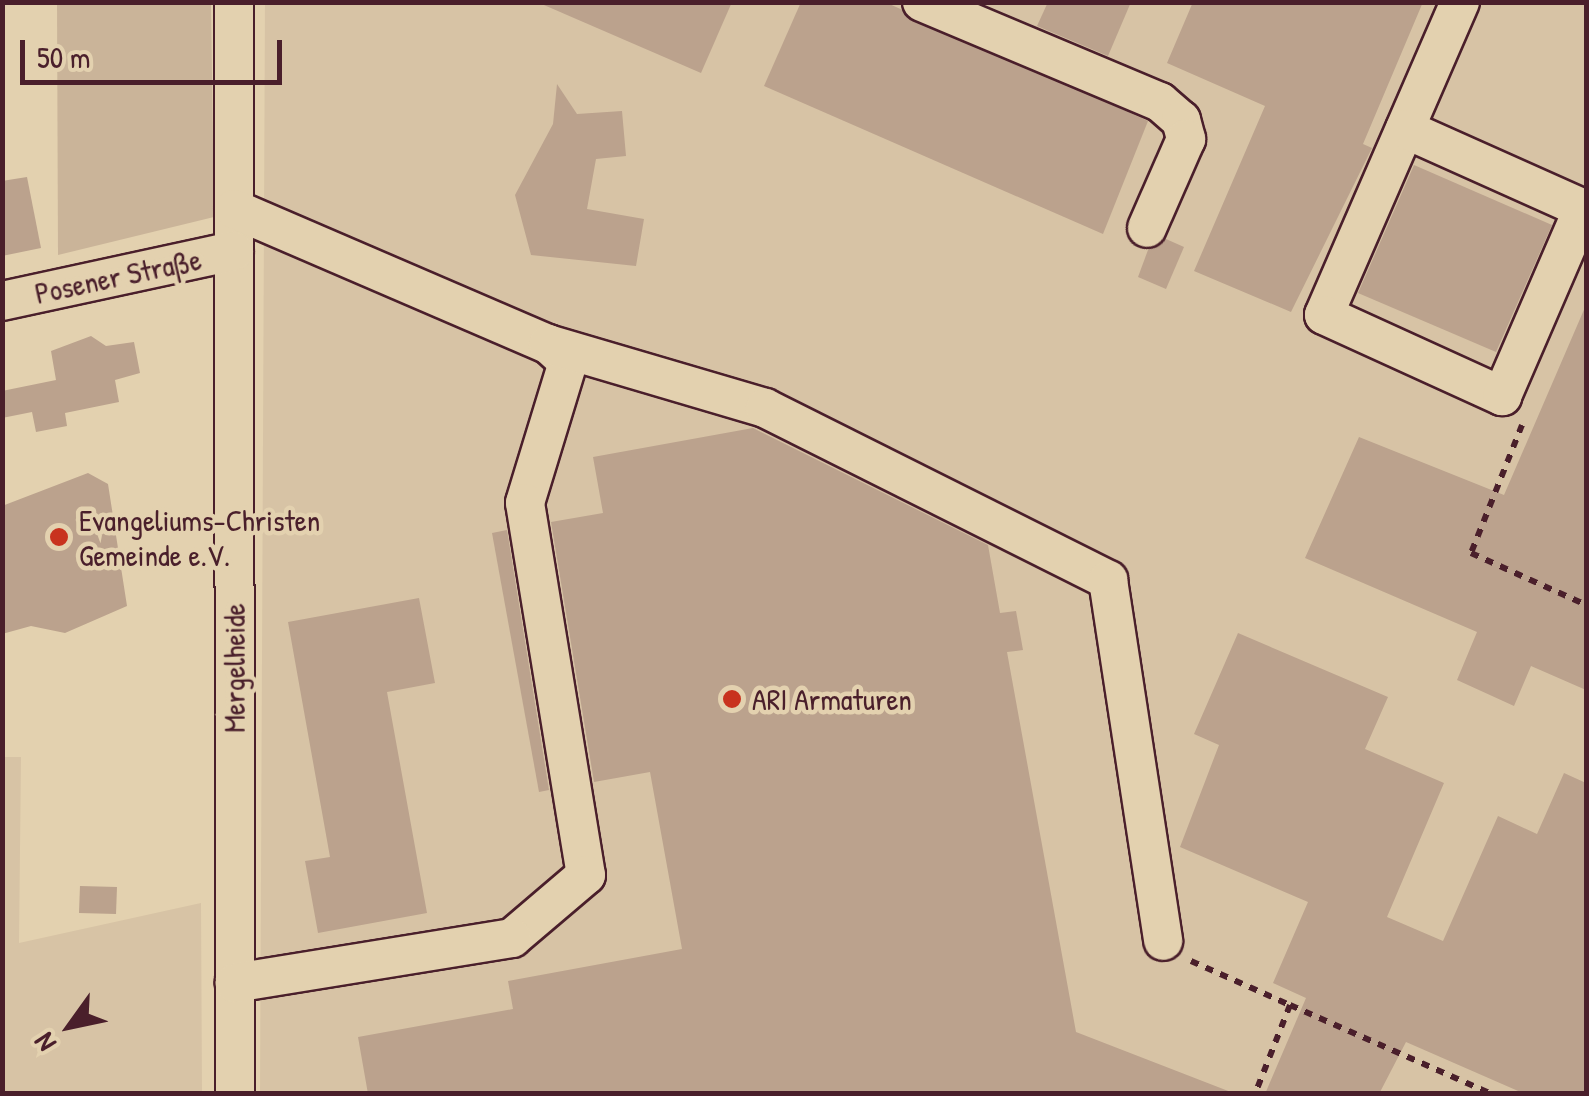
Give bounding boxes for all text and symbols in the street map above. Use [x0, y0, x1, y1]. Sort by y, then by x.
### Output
scale bar [25, 20, 288, 82]
text: 50 m [37, 37, 90, 77]
street label: Posener Straße [32, 241, 204, 311]
place label: Evangeliums-Christen Gemeinde e.V. [79, 502, 320, 572]
marker: Evangeliums-Christen Gemeinde e.V. [48, 526, 70, 548]
street label: Mergelheide [216, 603, 252, 733]
place label: ARI Armaturen [752, 681, 912, 717]
marker: ARI Armaturen [721, 688, 743, 710]
north arrow [20, 976, 120, 1076]
text: N [25, 1026, 65, 1059]

